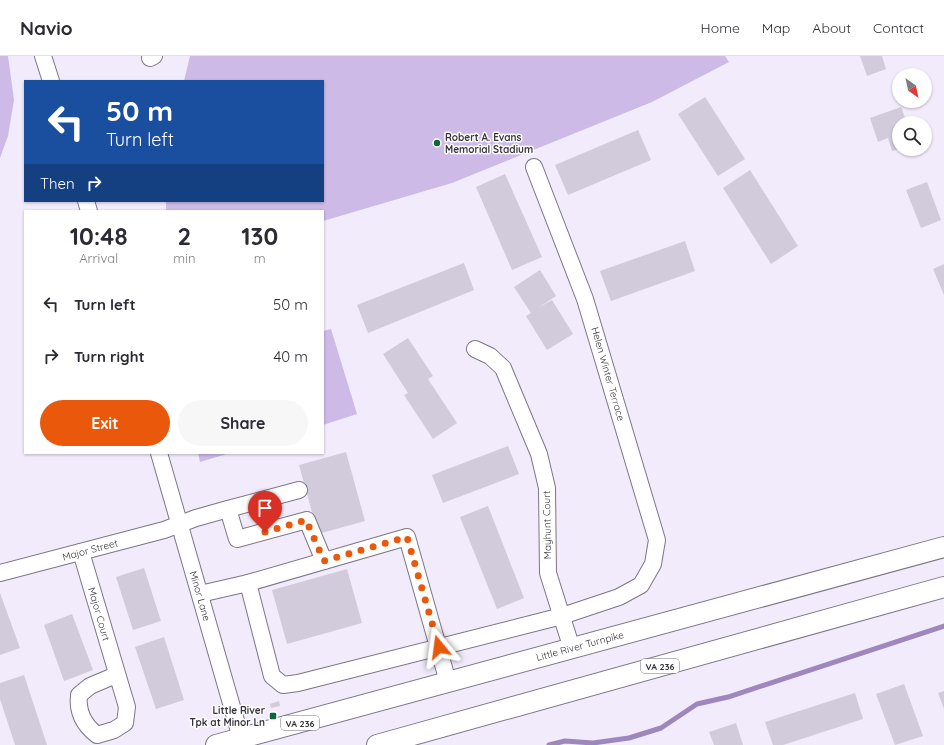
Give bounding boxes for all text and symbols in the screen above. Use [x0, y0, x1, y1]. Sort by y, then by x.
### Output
text: Navio [20, 16, 73, 40]
text: Home [701, 19, 740, 37]
text: Map [762, 19, 790, 37]
text: About [812, 19, 851, 37]
text: Contact [873, 19, 924, 37]
north arrow [892, 68, 932, 108]
map controls [892, 68, 932, 156]
text: 50 m [106, 93, 173, 128]
icon: left [40, 96, 92, 148]
button: search [892, 116, 932, 156]
text: Turn left [106, 128, 174, 151]
place label: Robert A. Evans Memorial Stadium [445, 131, 533, 156]
marker: Robert A. Evans Memorial Stadium [432, 138, 442, 148]
icon: right [83, 172, 105, 194]
text: Then [40, 174, 75, 193]
text: 10:48 [70, 221, 128, 251]
text: 2 [178, 221, 191, 251]
text: 130 [241, 221, 278, 251]
text: Arrival [79, 250, 118, 266]
text: min [173, 250, 196, 266]
text: m [254, 250, 266, 266]
icon: left [40, 293, 62, 315]
text: Turn left [74, 295, 136, 314]
text: 50 m [273, 295, 308, 314]
street label: Helen Winter Terrace [588, 325, 628, 423]
icon: right [40, 345, 62, 367]
text: Turn right [74, 347, 145, 366]
text: 40 m [273, 347, 308, 366]
button: Exit [40, 400, 170, 446]
button: Share [178, 400, 308, 446]
street label: Mayhunt Court [540, 490, 554, 559]
pin [248, 491, 282, 532]
icon: arrive [254, 497, 276, 519]
street label: Major Street [61, 536, 120, 564]
street label: Minor Lane [187, 569, 213, 623]
street label: Major Court [85, 586, 113, 643]
position arrow [418, 626, 460, 668]
street label: Little River Turnpike [535, 628, 626, 664]
road number: VA 236 [641, 659, 679, 673]
place label: Little River Tpk at Minor Ln [190, 704, 266, 729]
marker: Little River Tpk at Minor Ln [268, 711, 278, 721]
road number: VA 236 [281, 716, 319, 730]

